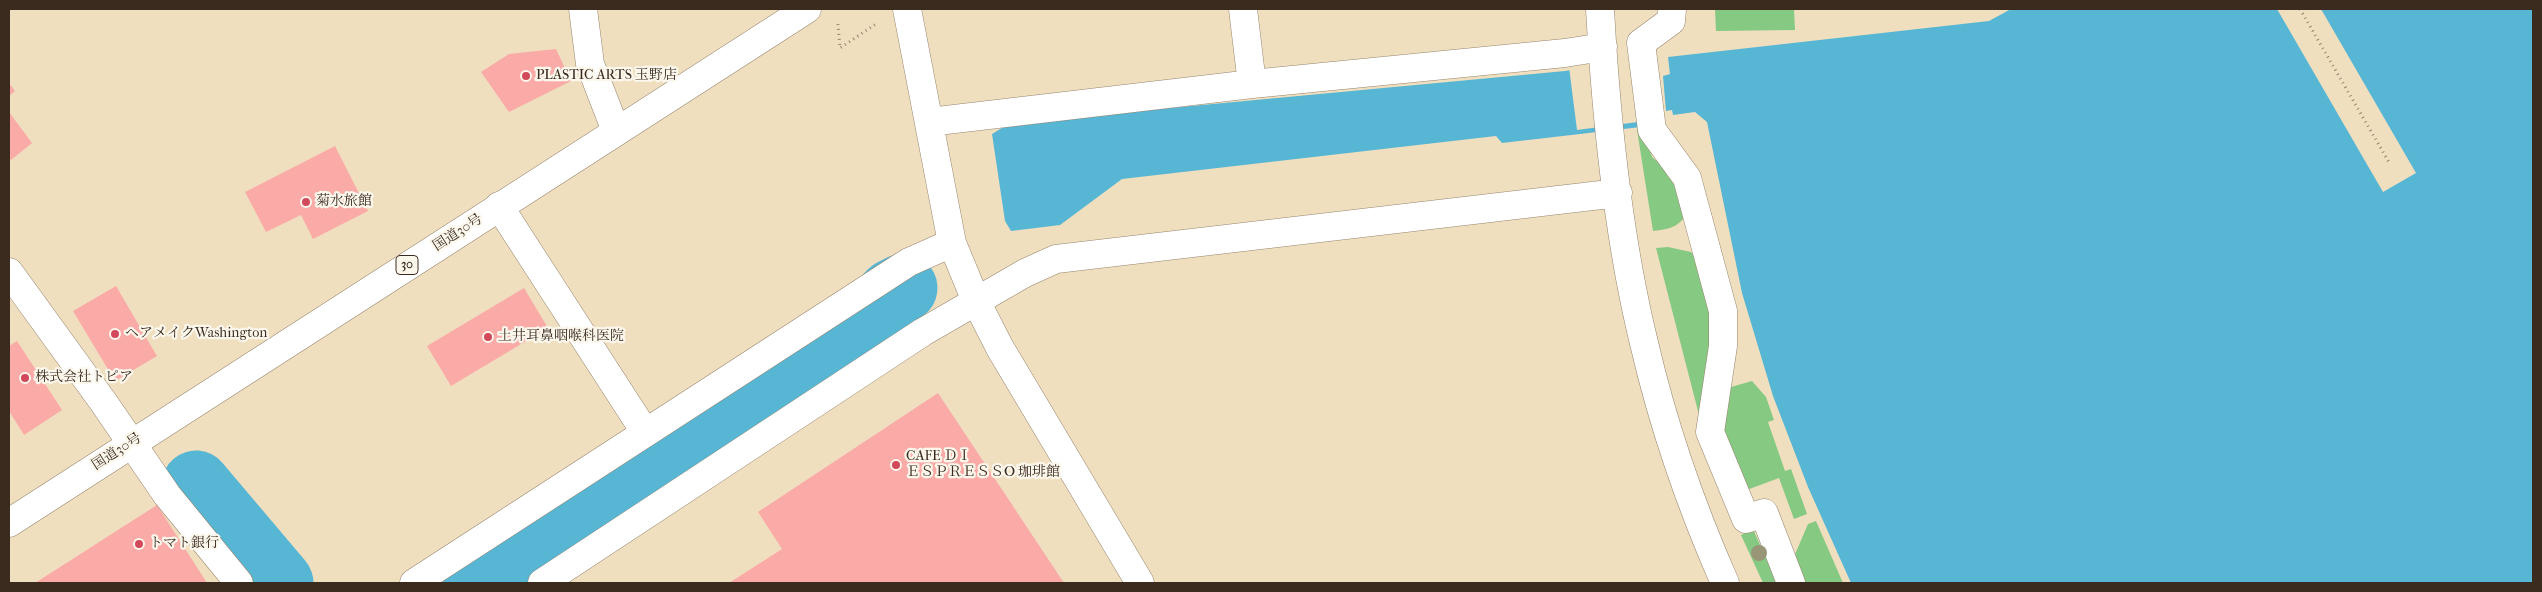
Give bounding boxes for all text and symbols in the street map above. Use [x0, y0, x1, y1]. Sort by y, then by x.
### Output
place label: PLASTIC ARTS 玉野店 [536, 68, 677, 84]
marker: PLASTIC ARTS 玉野店 [520, 70, 532, 82]
place label: 菊水旅館 [316, 194, 372, 210]
marker: 菊水旅館 [300, 196, 312, 208]
street label: 国道30号 [430, 211, 486, 255]
road number: 30 [396, 256, 418, 274]
place label: ヘアメイクWashington [125, 326, 267, 342]
marker: ヘアメイクWashington [109, 328, 121, 340]
place label: 土井耳鼻咽喉科医院 [498, 329, 624, 345]
marker: 土井耳鼻咽喉科医院 [482, 331, 494, 343]
place label: 株式会社トピア [35, 370, 133, 386]
marker: 株式会社トピア [19, 372, 31, 384]
street label: 国道30号 [89, 430, 145, 474]
place label: CAFE ＤＩ ＥＳＰＲＥＳＳO 珈琲館 [906, 449, 1060, 482]
marker: CAFE ＤＩ ＥＳＰＲＥＳＳO 珈琲館 [890, 459, 902, 471]
place label: トマト銀行 [149, 536, 219, 552]
marker: トマト銀行 [133, 538, 145, 550]

